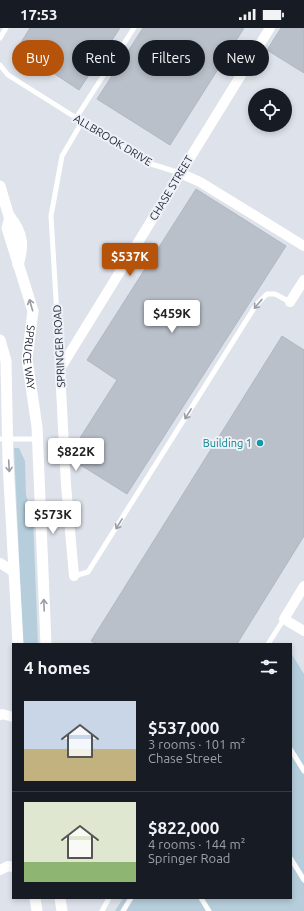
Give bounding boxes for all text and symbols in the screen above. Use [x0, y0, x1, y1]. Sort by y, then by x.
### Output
text: 17:53 [20, 6, 58, 23]
chip: Buy [12, 40, 64, 76]
chip: Rent [72, 40, 130, 76]
chip: Filters [138, 40, 205, 76]
chip: New [213, 40, 269, 76]
map controls [248, 88, 292, 132]
button: locate [248, 88, 292, 132]
street label: ALLBROOK DRIVE [72, 112, 154, 168]
street label: CHASE STREET [147, 153, 195, 223]
pin: $537K [102, 243, 158, 277]
text: $537K [111, 249, 149, 263]
one-way arrow [27, 299, 34, 312]
one-way arrow [253, 299, 262, 310]
pin: $459K [144, 300, 200, 334]
street label: SPRINGER ROAD [51, 304, 67, 388]
text: $459K [153, 306, 191, 320]
street label: SPRUCE WAY [21, 324, 37, 391]
one-way arrow [184, 408, 192, 419]
place label: Building 1 [203, 437, 252, 449]
pin: $822K [48, 438, 104, 472]
marker: Building 1 [255, 438, 265, 448]
text: $822K [57, 444, 95, 458]
one-way arrow [5, 459, 12, 472]
pin: $573K [25, 501, 81, 535]
text: $573K [34, 507, 72, 521]
one-way arrow [114, 518, 122, 530]
one-way arrow [41, 599, 48, 612]
icon: filters [258, 656, 280, 678]
text: 4 homes [24, 658, 90, 677]
icon: home [56, 717, 104, 765]
text: $537,000 [148, 718, 219, 737]
text: 3 rooms · 101 m² [148, 737, 245, 751]
text: Chase Street [148, 751, 222, 765]
icon: home [56, 818, 104, 866]
text: $822,000 [148, 818, 219, 837]
text: 4 rooms · 144 m² [148, 837, 245, 851]
text: Springer Road [148, 851, 230, 865]

